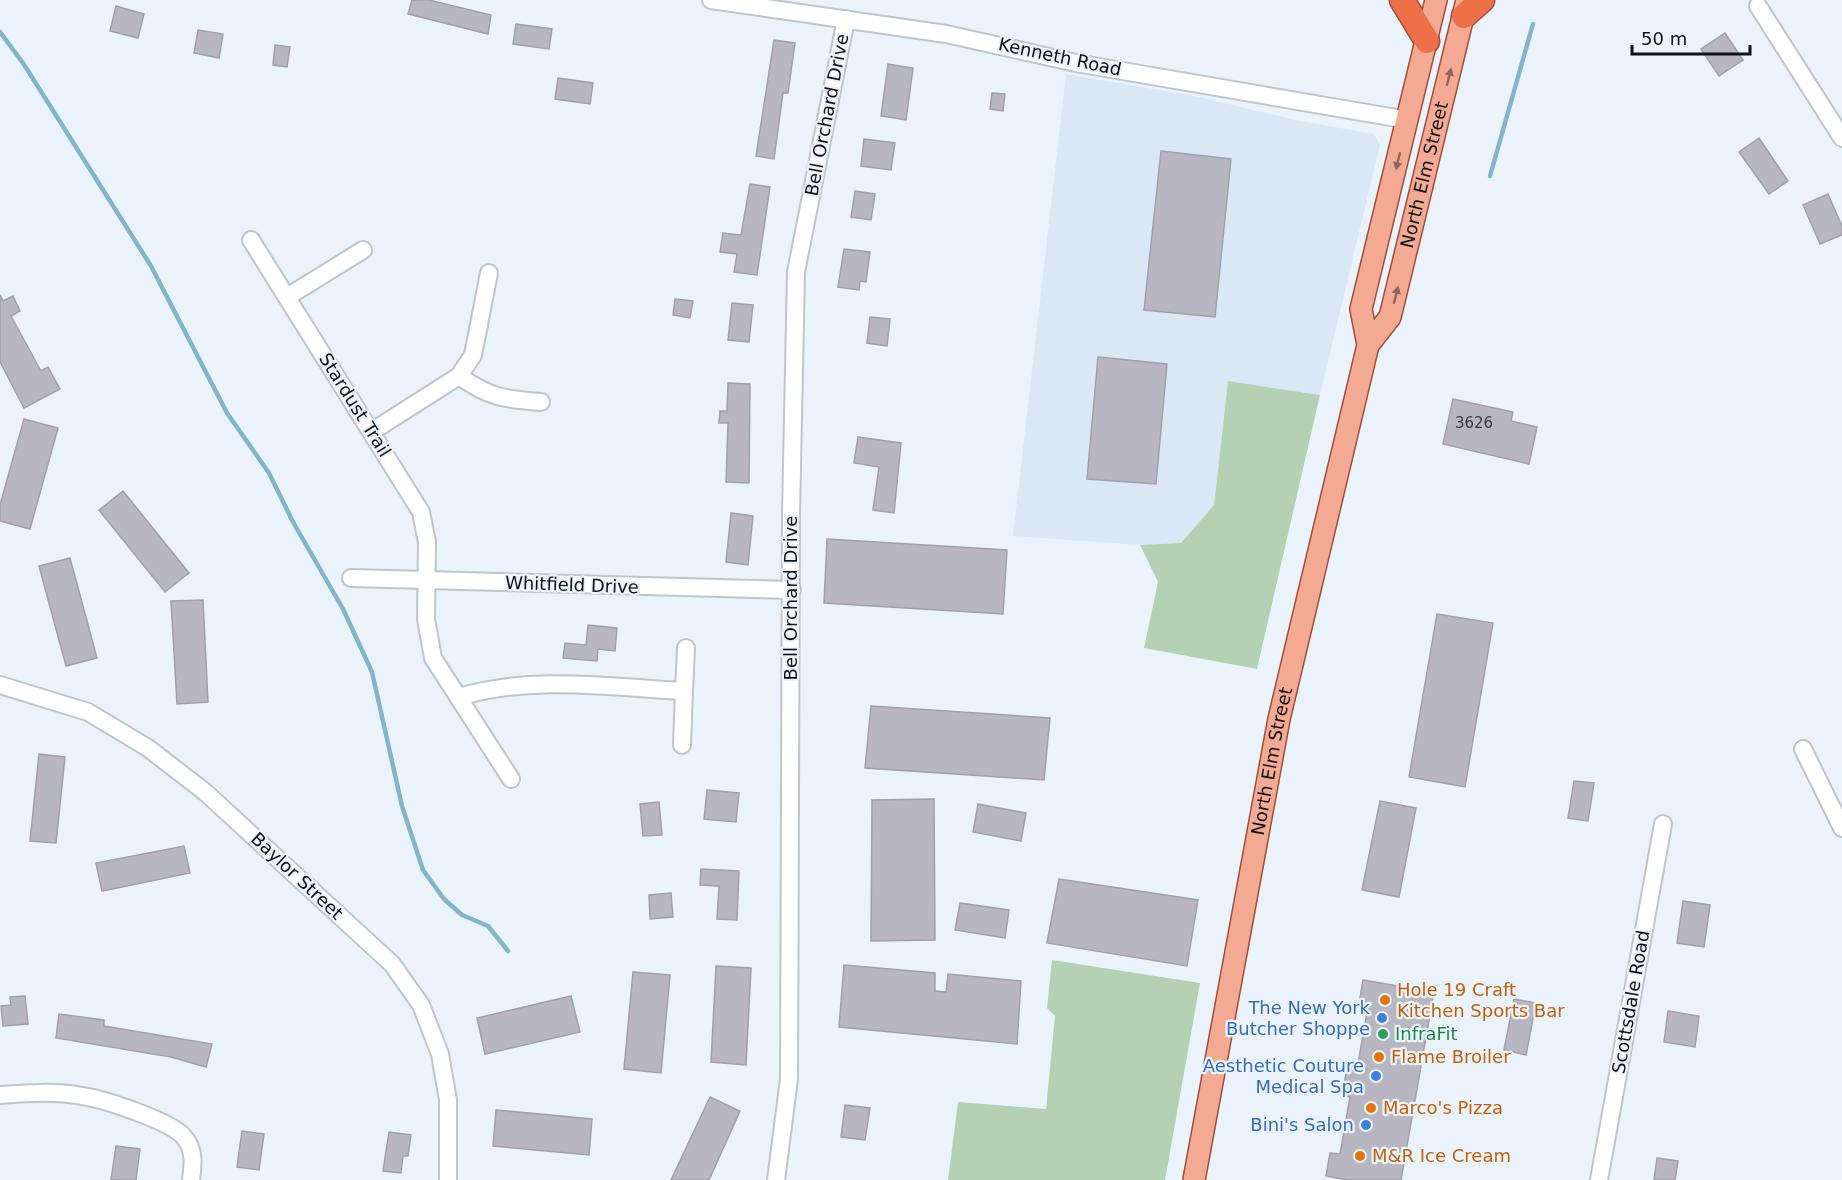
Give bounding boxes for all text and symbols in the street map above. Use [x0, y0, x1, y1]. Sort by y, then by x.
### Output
scale bar [1632, 18, 1750, 56]
text: 50 m [1641, 28, 1687, 49]
street label: Bell Orchard Drive [800, 32, 853, 198]
street label: Kenneth Road [997, 33, 1124, 80]
one-way arrow [1445, 68, 1455, 87]
street label: North Elm Street [1396, 99, 1452, 250]
one-way arrow [1392, 152, 1402, 170]
one-way arrow [1391, 286, 1401, 304]
street label: Stardust Trail [315, 349, 396, 460]
house number: 3626 [1455, 414, 1493, 432]
street label: Bell Orchard Drive [780, 516, 801, 680]
street label: Whitfield Drive [505, 572, 639, 597]
street label: North Elm Street [1247, 685, 1296, 837]
street label: Baylor Street [247, 828, 348, 924]
street label: Scottsdale Road [1608, 929, 1653, 1075]
place label: Hole 19 Craft Kitchen Sports Bar [1397, 979, 1565, 1021]
marker: Hole 19 Craft Kitchen Sports Bar [1378, 993, 1392, 1007]
place label: The New York Butcher Shoppe [1226, 997, 1371, 1039]
marker: The New York Butcher Shoppe [1375, 1011, 1389, 1025]
place label: InfraFit [1395, 1023, 1458, 1044]
marker: InfraFit [1376, 1027, 1390, 1041]
place label: Flame Broiler [1391, 1046, 1511, 1067]
marker: Flame Broiler [1372, 1050, 1386, 1064]
place label: Aesthetic Couture Medical Spa [1203, 1055, 1364, 1097]
marker: Aesthetic Couture Medical Spa [1369, 1069, 1383, 1083]
place label: Marco's Pizza [1383, 1097, 1503, 1118]
marker: Marco's Pizza [1364, 1101, 1378, 1115]
place label: Bini's Salon [1250, 1114, 1354, 1135]
marker: Bini's Salon [1359, 1118, 1373, 1132]
place label: M&R Ice Cream [1372, 1145, 1511, 1166]
marker: M&R Ice Cream [1353, 1149, 1367, 1163]

